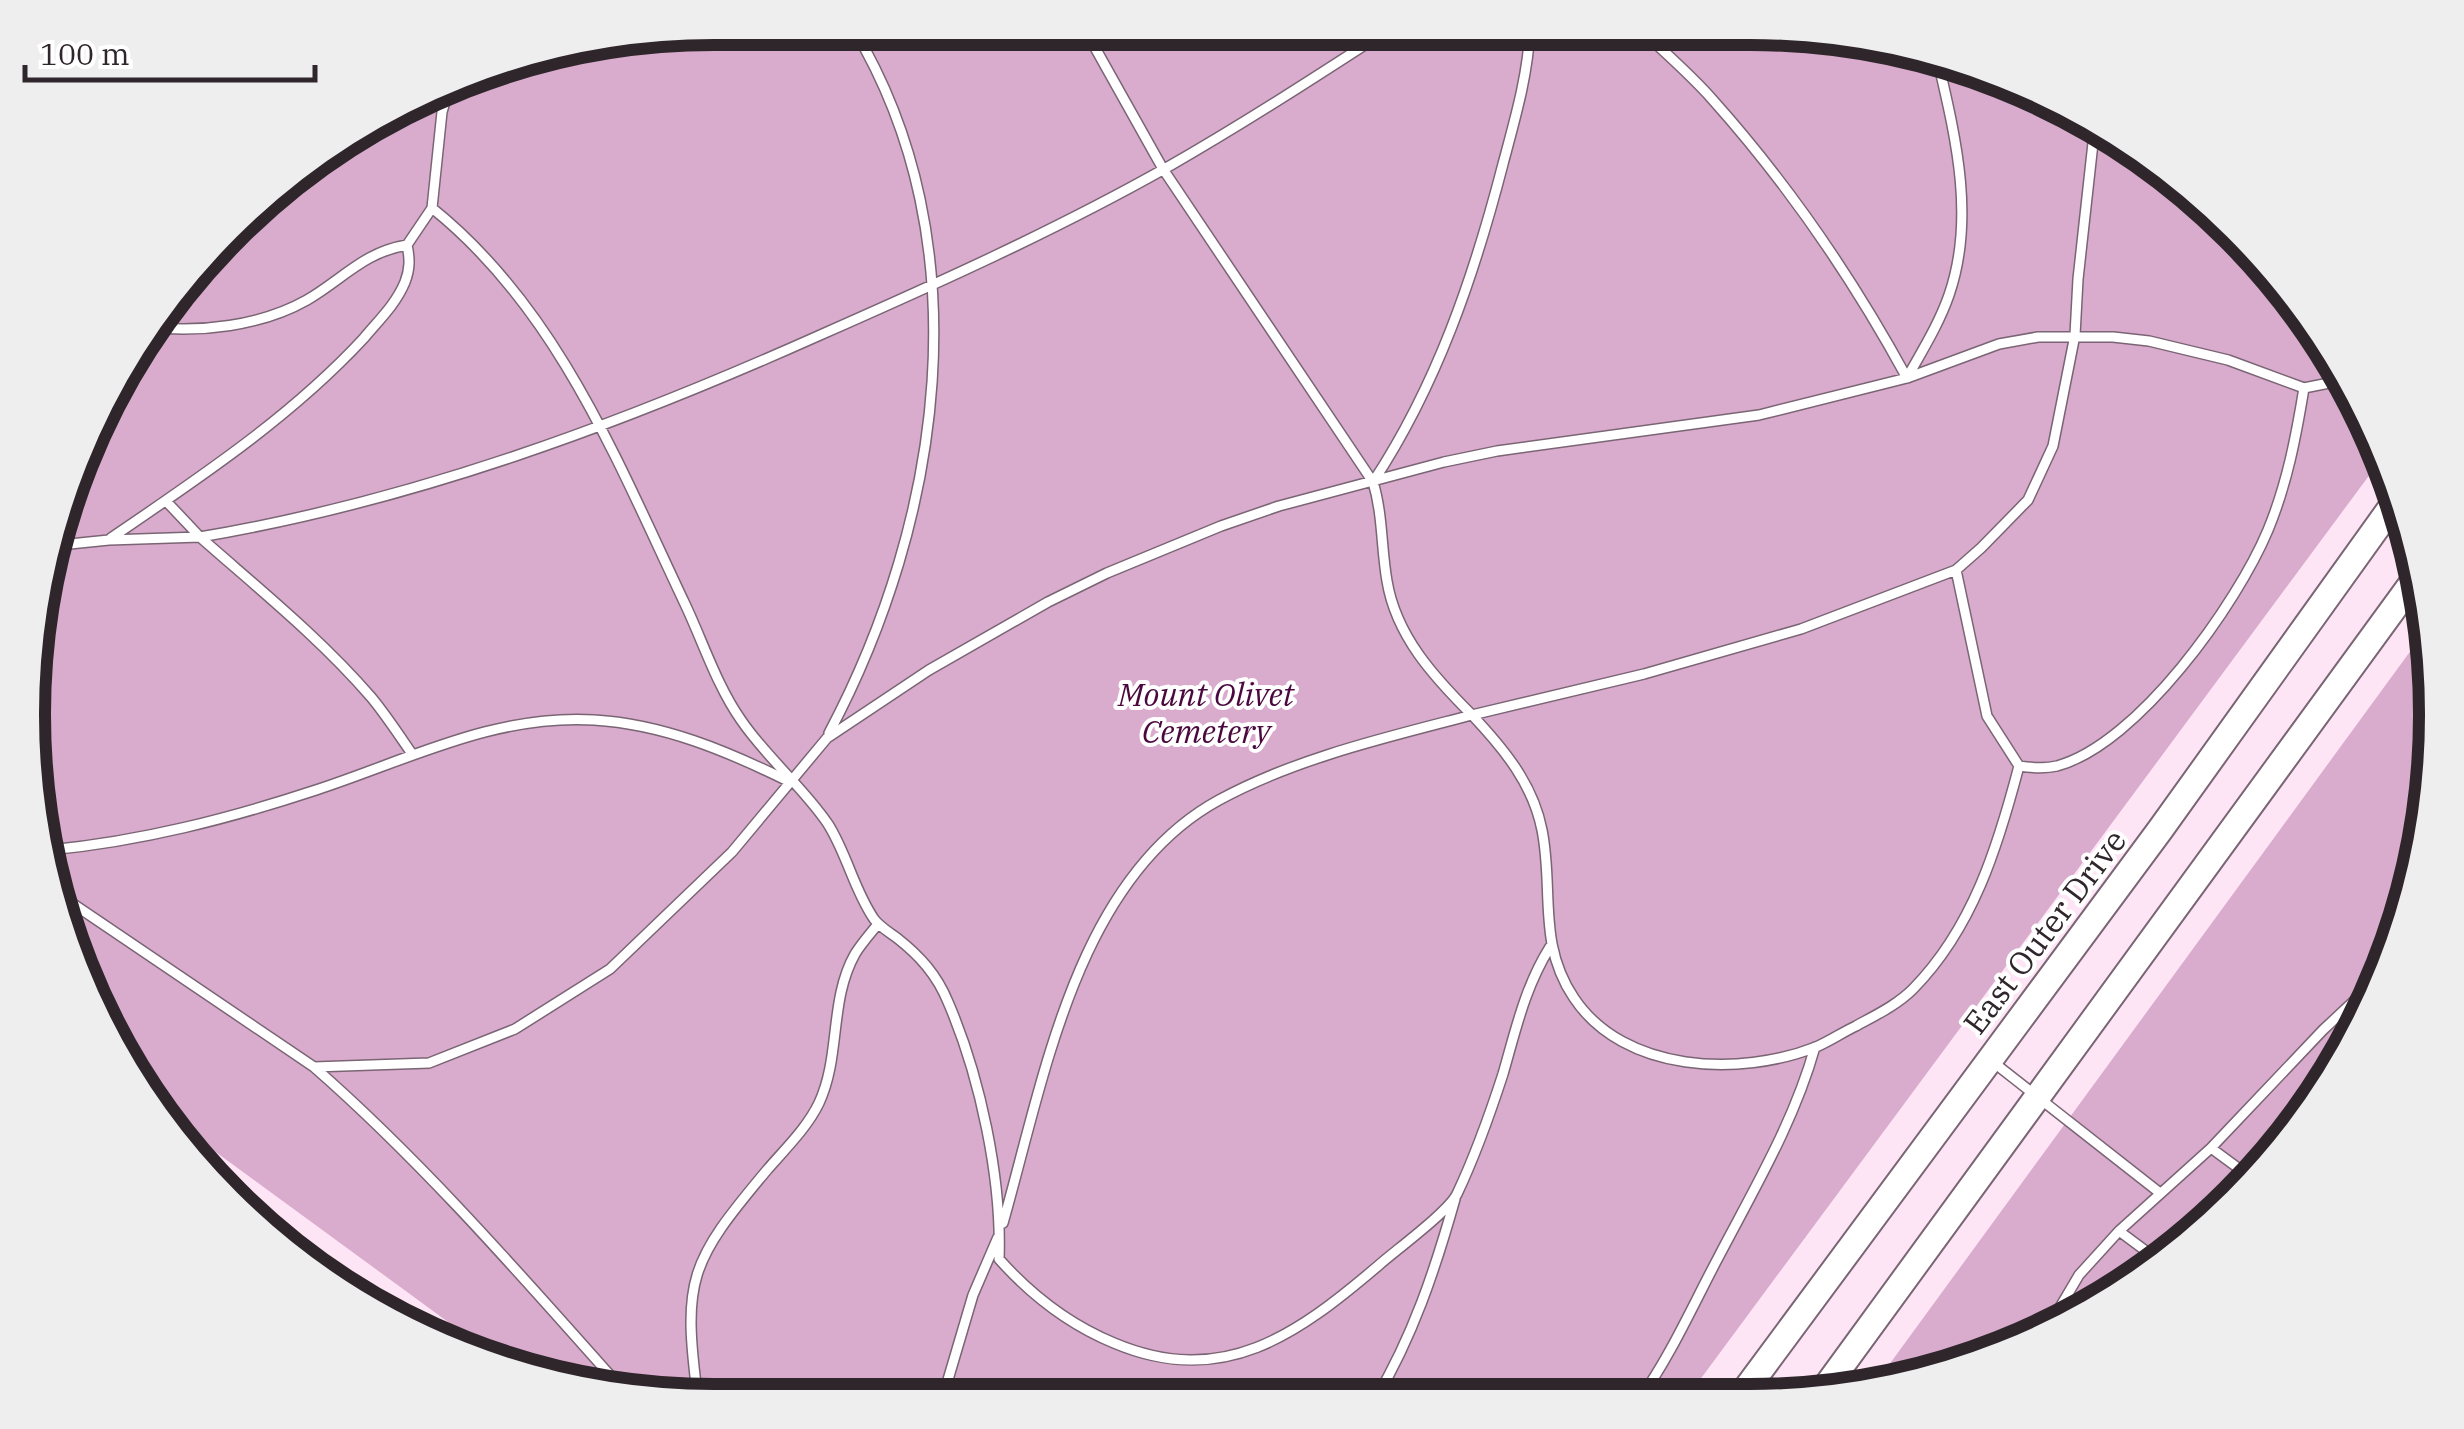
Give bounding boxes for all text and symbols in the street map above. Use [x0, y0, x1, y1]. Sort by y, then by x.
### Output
scale bar [25, 20, 315, 82]
text: 100 m [40, 34, 130, 73]
park label: Mount Olivet Cemetery [1117, 673, 1296, 752]
street label: East Outer Drive [1954, 821, 2135, 1042]

